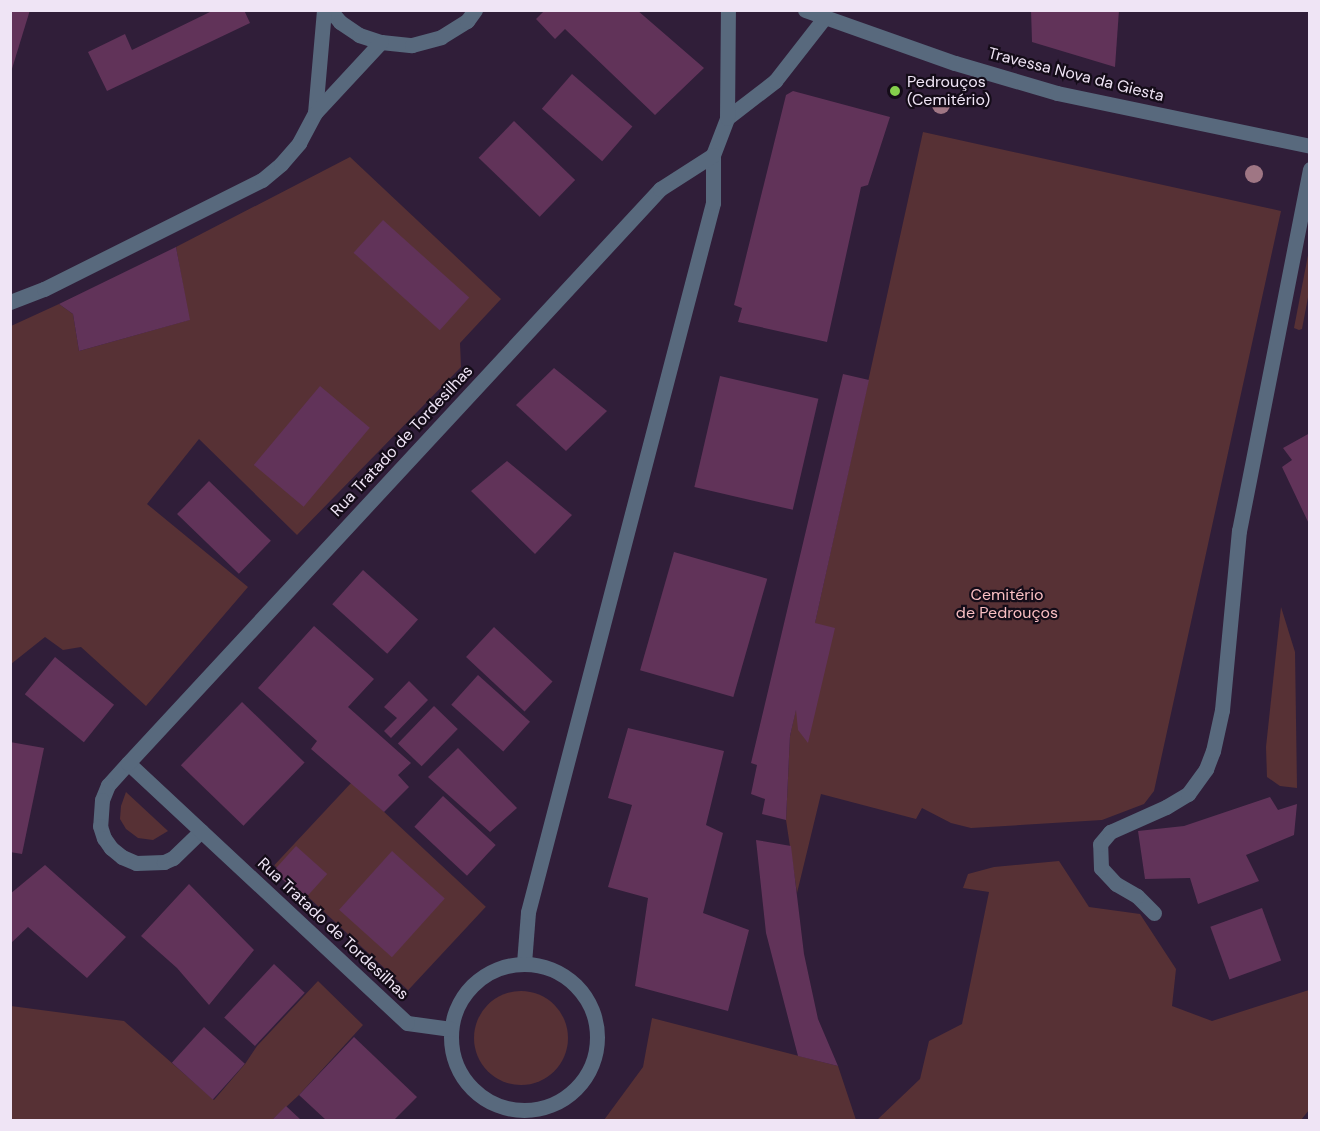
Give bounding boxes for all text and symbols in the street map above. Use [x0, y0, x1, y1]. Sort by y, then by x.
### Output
street label: Travessa Nova da Giesta [986, 44, 1166, 106]
place label: Pedrouços (Cemitério) [907, 72, 990, 110]
marker: Pedrouços (Cemitério) [888, 84, 902, 98]
street label: Rua Tratado de Tordesilhas [327, 362, 477, 520]
park label: Cemitério de Pedrouços [956, 585, 1058, 623]
street label: Rua Tratado de Tordesilhas [254, 854, 412, 1004]

